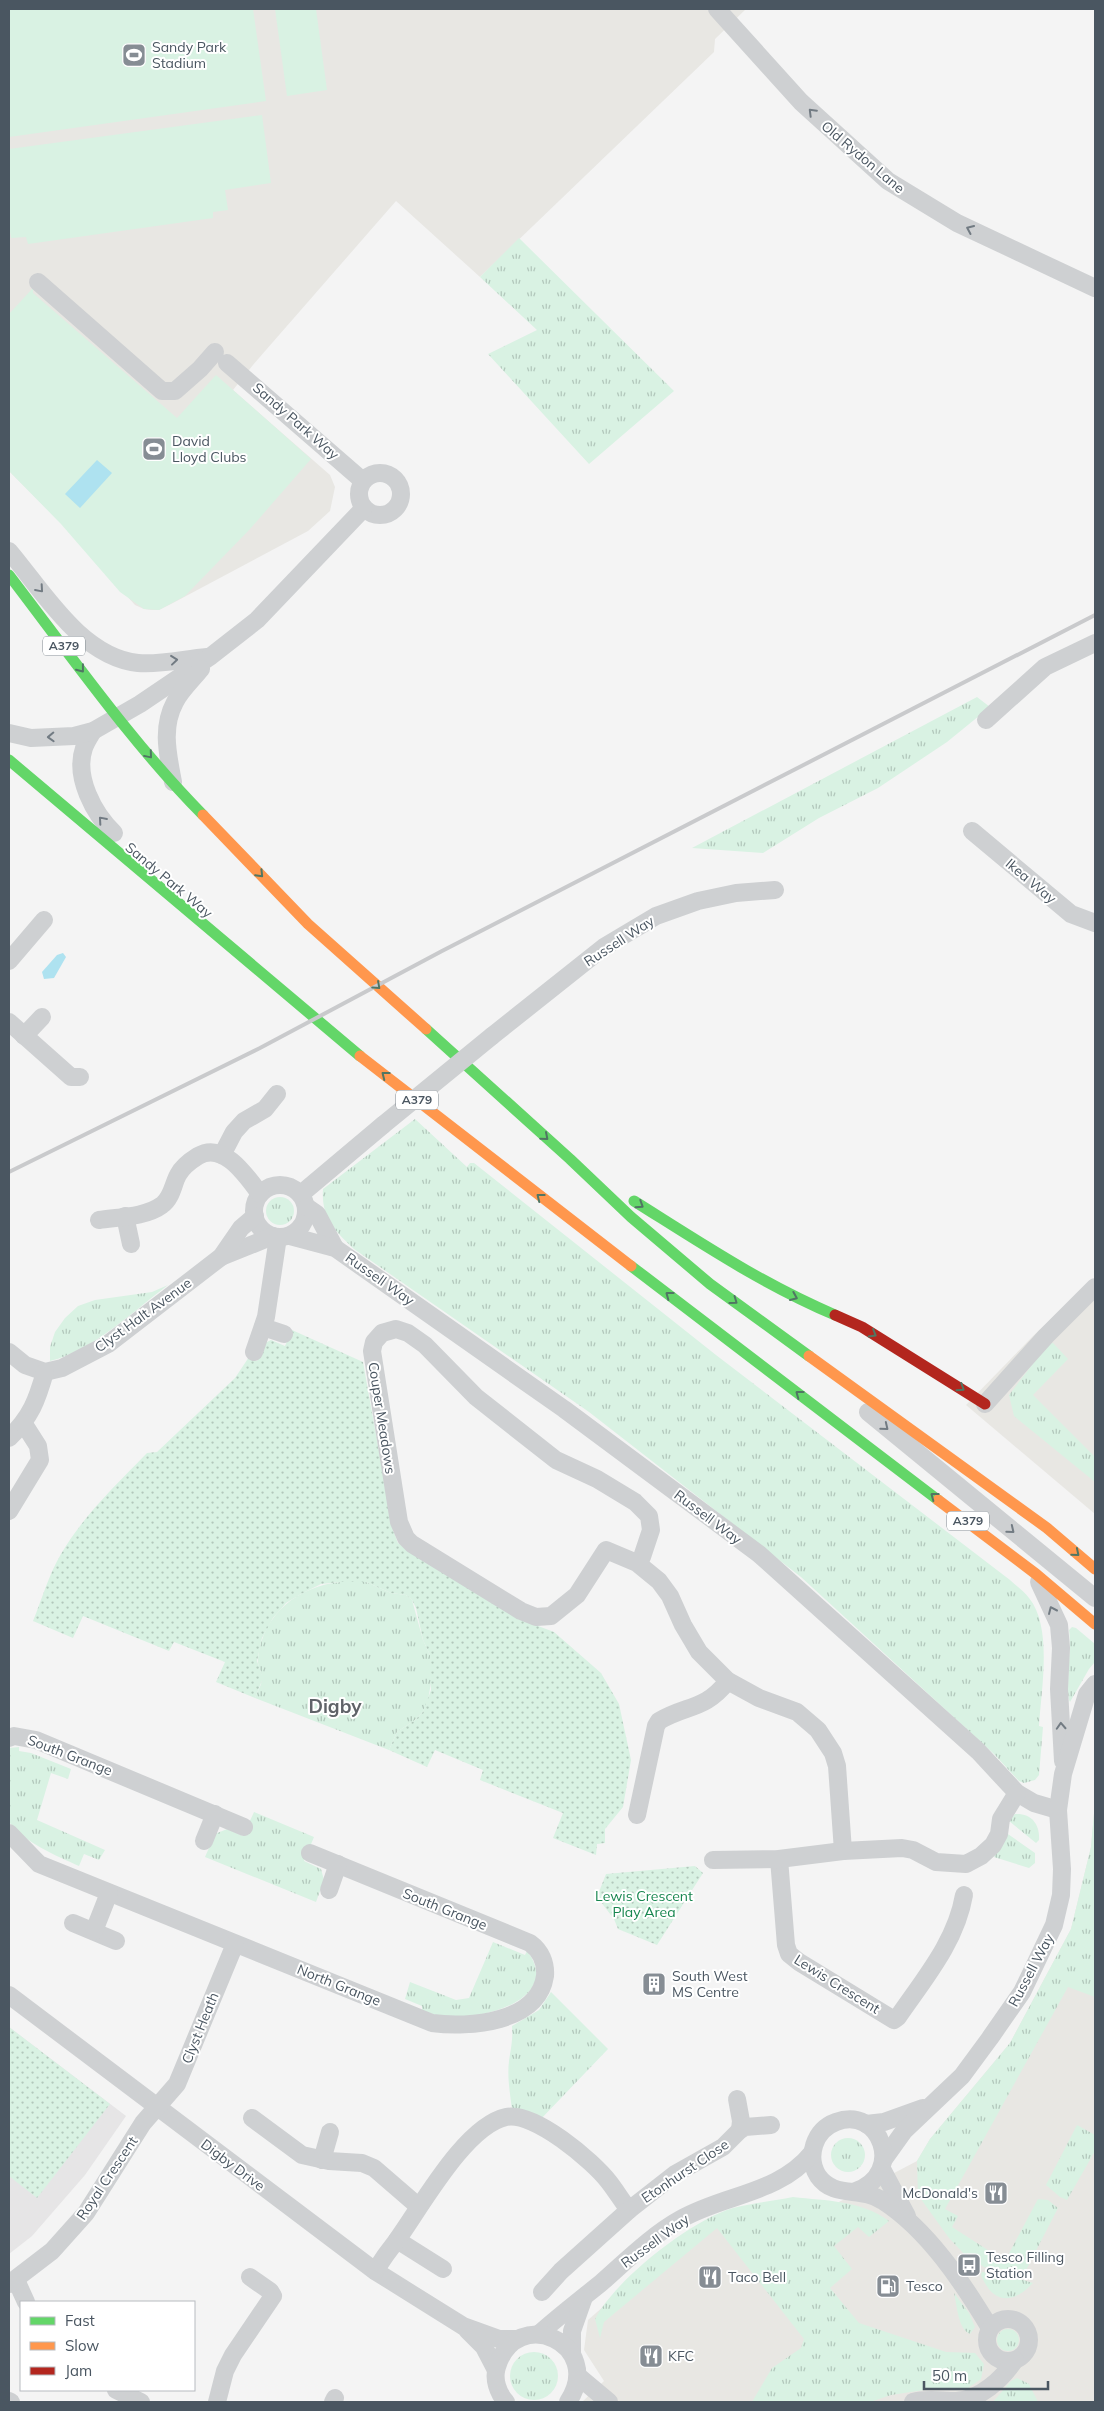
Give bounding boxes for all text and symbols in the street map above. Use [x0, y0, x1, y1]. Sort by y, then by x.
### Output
place label: Sandy Park Stadium [152, 38, 227, 72]
sports icon: Sandy Park Stadium [121, 42, 147, 68]
one-way arrow [809, 109, 818, 118]
street label: Old Rydon Lane [818, 117, 908, 197]
one-way arrow [966, 224, 975, 235]
street label: Sandy Park Way [249, 379, 343, 464]
place label: David Lloyd Clubs [172, 432, 247, 466]
sports icon: David Lloyd Clubs [141, 436, 167, 462]
one-way arrow [34, 583, 43, 592]
road number: A379 [43, 636, 85, 656]
one-way arrow [170, 655, 178, 666]
one-way arrow [76, 663, 84, 672]
one-way arrow [47, 732, 55, 743]
one-way arrow [143, 749, 151, 758]
one-way arrow [99, 817, 107, 826]
street label: Sandy Park Way [122, 838, 217, 922]
street label: Ikea Way [1002, 855, 1061, 908]
one-way arrow [254, 868, 263, 877]
street label: Russell Way [580, 911, 658, 970]
one-way arrow [371, 980, 380, 989]
one-way arrow [381, 1072, 391, 1081]
road number: A379 [396, 1090, 438, 1110]
one-way arrow [539, 1132, 548, 1140]
one-way arrow [537, 1193, 546, 1202]
one-way arrow [634, 1199, 644, 1208]
street label: Russell Way [342, 1249, 418, 1310]
street label: Clyst Halt Avenue [91, 1274, 195, 1356]
one-way arrow [789, 1291, 798, 1302]
one-way arrow [666, 1293, 675, 1301]
one-way arrow [728, 1295, 738, 1304]
one-way arrow [868, 1327, 877, 1337]
street label: Couper Meadows [364, 1361, 400, 1475]
one-way arrow [956, 1382, 965, 1391]
one-way arrow [796, 1391, 805, 1399]
one-way arrow [879, 1422, 888, 1431]
street label: Russell Way [671, 1486, 746, 1549]
one-way arrow [931, 1493, 940, 1501]
road number: A379 [947, 1512, 989, 1530]
one-way arrow [1005, 1524, 1014, 1532]
one-way arrow [1071, 1548, 1080, 1557]
one-way arrow [1047, 1606, 1058, 1615]
district label: Digby [308, 1694, 362, 1718]
one-way arrow [1055, 1721, 1066, 1729]
street label: South Grange [25, 1731, 115, 1779]
street label: South Grange [400, 1884, 490, 1934]
park label: Lewis Crescent Play Area [595, 1887, 693, 1921]
street label: Russell Way [1004, 1930, 1058, 2010]
street label: Lewis Crescent [791, 1950, 883, 2018]
street label: North Grange [295, 1960, 383, 2010]
place label: South West MS Centre [672, 1967, 748, 2001]
building icon: South West MS Centre [641, 1971, 667, 1997]
street label: Clyst Heath [178, 1990, 222, 2066]
street label: Royal Crescent [72, 2133, 142, 2223]
street label: Digby Drive [197, 2135, 269, 2195]
street label: Etonhurst Close [638, 2135, 732, 2207]
restaurant icon: McDonald's [983, 2180, 1009, 2206]
place label: McDonald's [902, 2184, 978, 2202]
street label: Russell Way [617, 2210, 693, 2272]
place label: Tesco Filling Station [986, 2248, 1064, 2282]
bus stop icon: Tesco Filling Station [956, 2252, 982, 2278]
restaurant icon: Taco Bell [697, 2264, 723, 2290]
place label: Taco Bell [728, 2268, 786, 2286]
fuel station icon: Tesco [875, 2273, 901, 2299]
place label: Tesco [906, 2277, 943, 2295]
legend [20, 2301, 195, 2391]
text: Fast [65, 2311, 95, 2330]
text: Slow [65, 2336, 99, 2355]
restaurant icon: KFC [638, 2343, 664, 2369]
place label: KFC [668, 2347, 694, 2365]
scale bar [924, 2358, 1048, 2390]
text: Jam [65, 2361, 92, 2380]
text: 50 m [932, 2366, 967, 2385]

